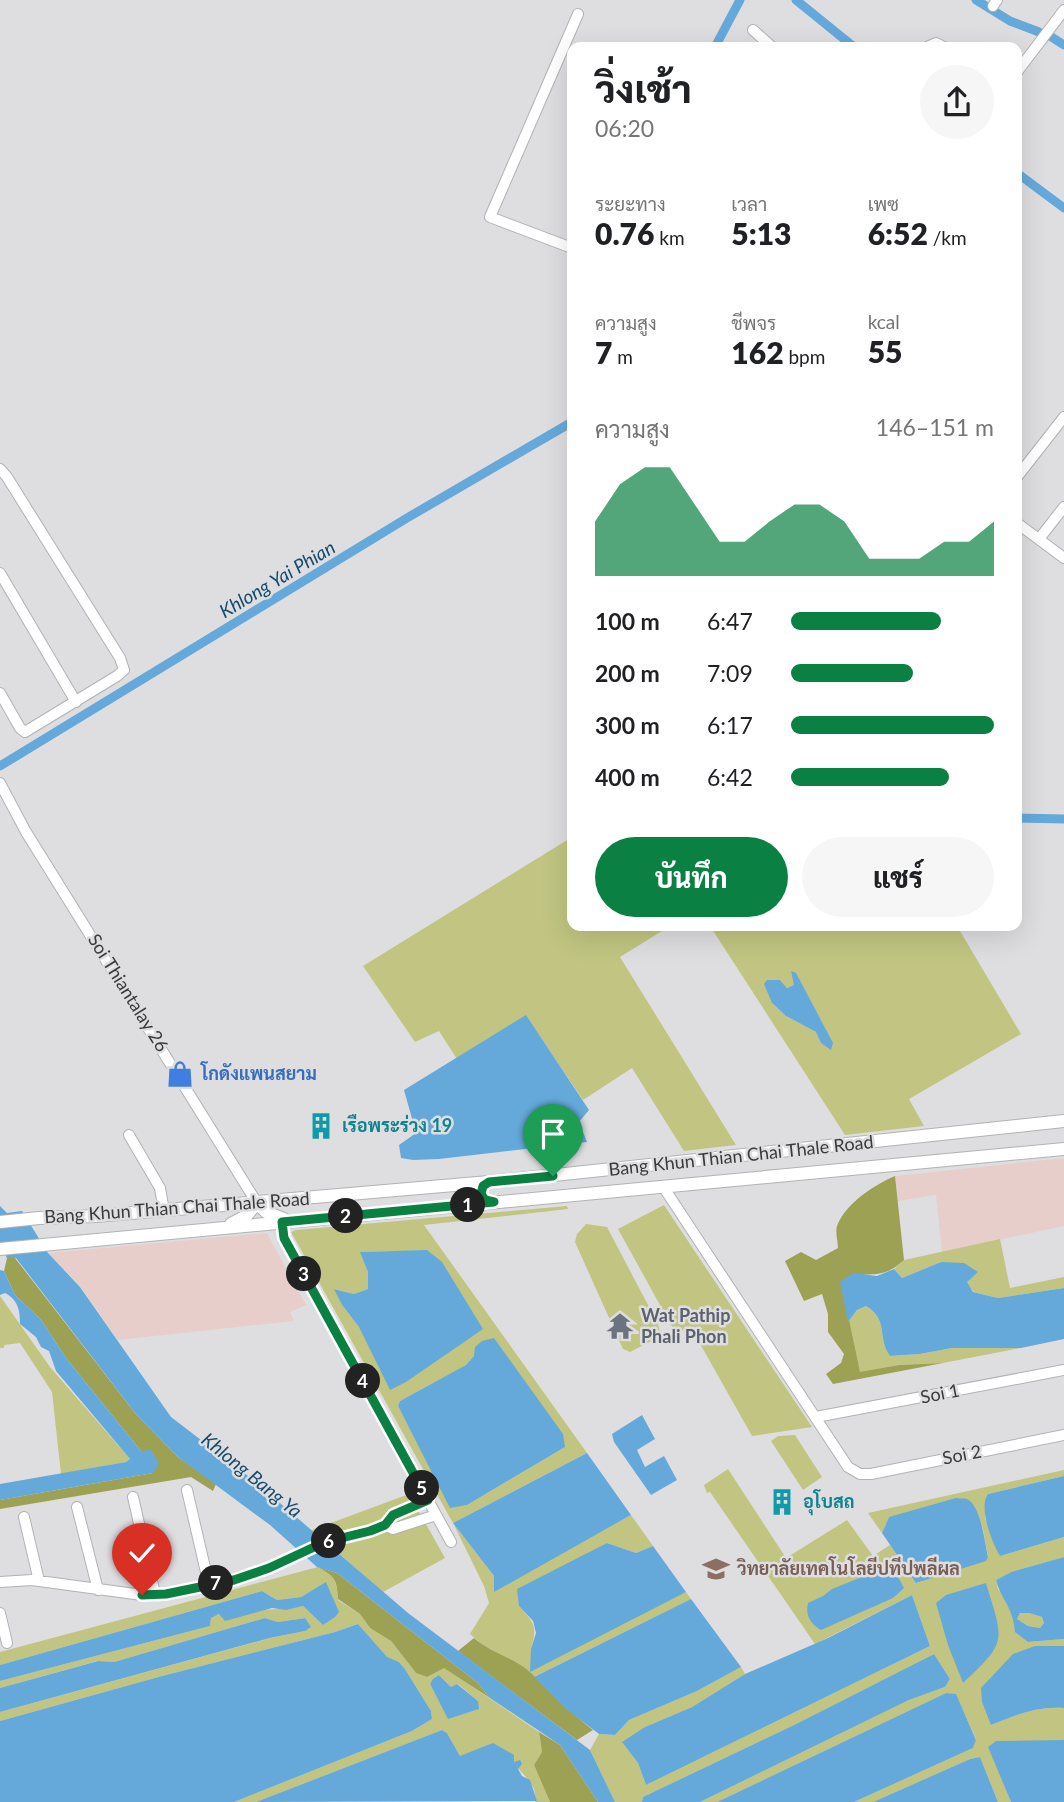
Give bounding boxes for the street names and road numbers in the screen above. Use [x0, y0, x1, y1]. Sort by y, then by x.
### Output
street label: Soi Thiantalay 26 [84, 930, 174, 1055]
street label: Bang Khun Thian Chai Thale Road [607, 1130, 874, 1180]
street label: Bang Khun Thian Chai Thale Road [43, 1187, 310, 1227]
street label: Soi 1 [918, 1378, 961, 1408]
street label: Soi 2 [940, 1439, 983, 1469]

